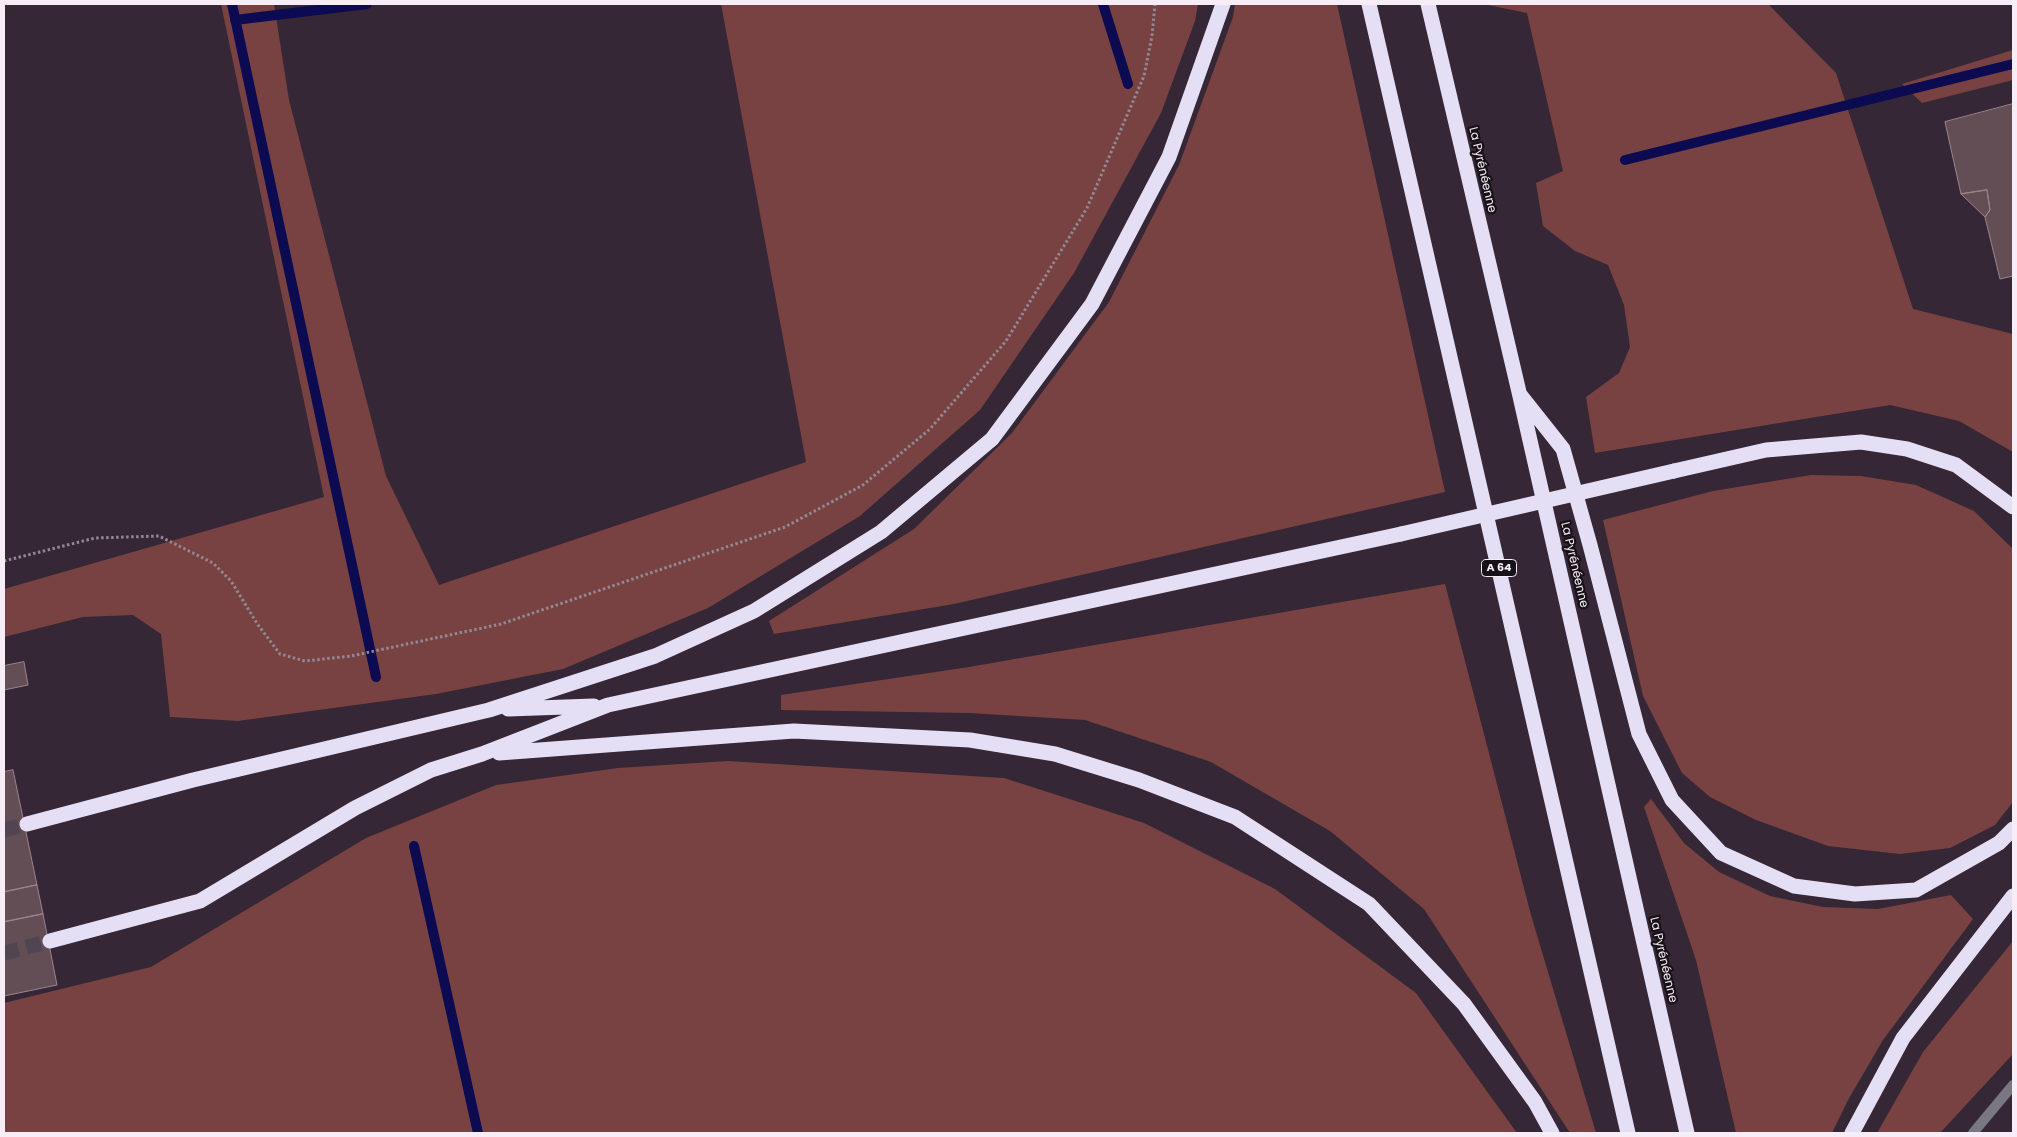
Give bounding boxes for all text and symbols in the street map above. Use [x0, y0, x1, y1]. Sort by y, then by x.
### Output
street label: La Pyrénéenne [1465, 126, 1499, 214]
street label: La Pyrénéenne [1557, 521, 1591, 609]
road number: A 64 [1482, 560, 1516, 576]
street label: La Pyrénéenne [1646, 916, 1680, 1004]

